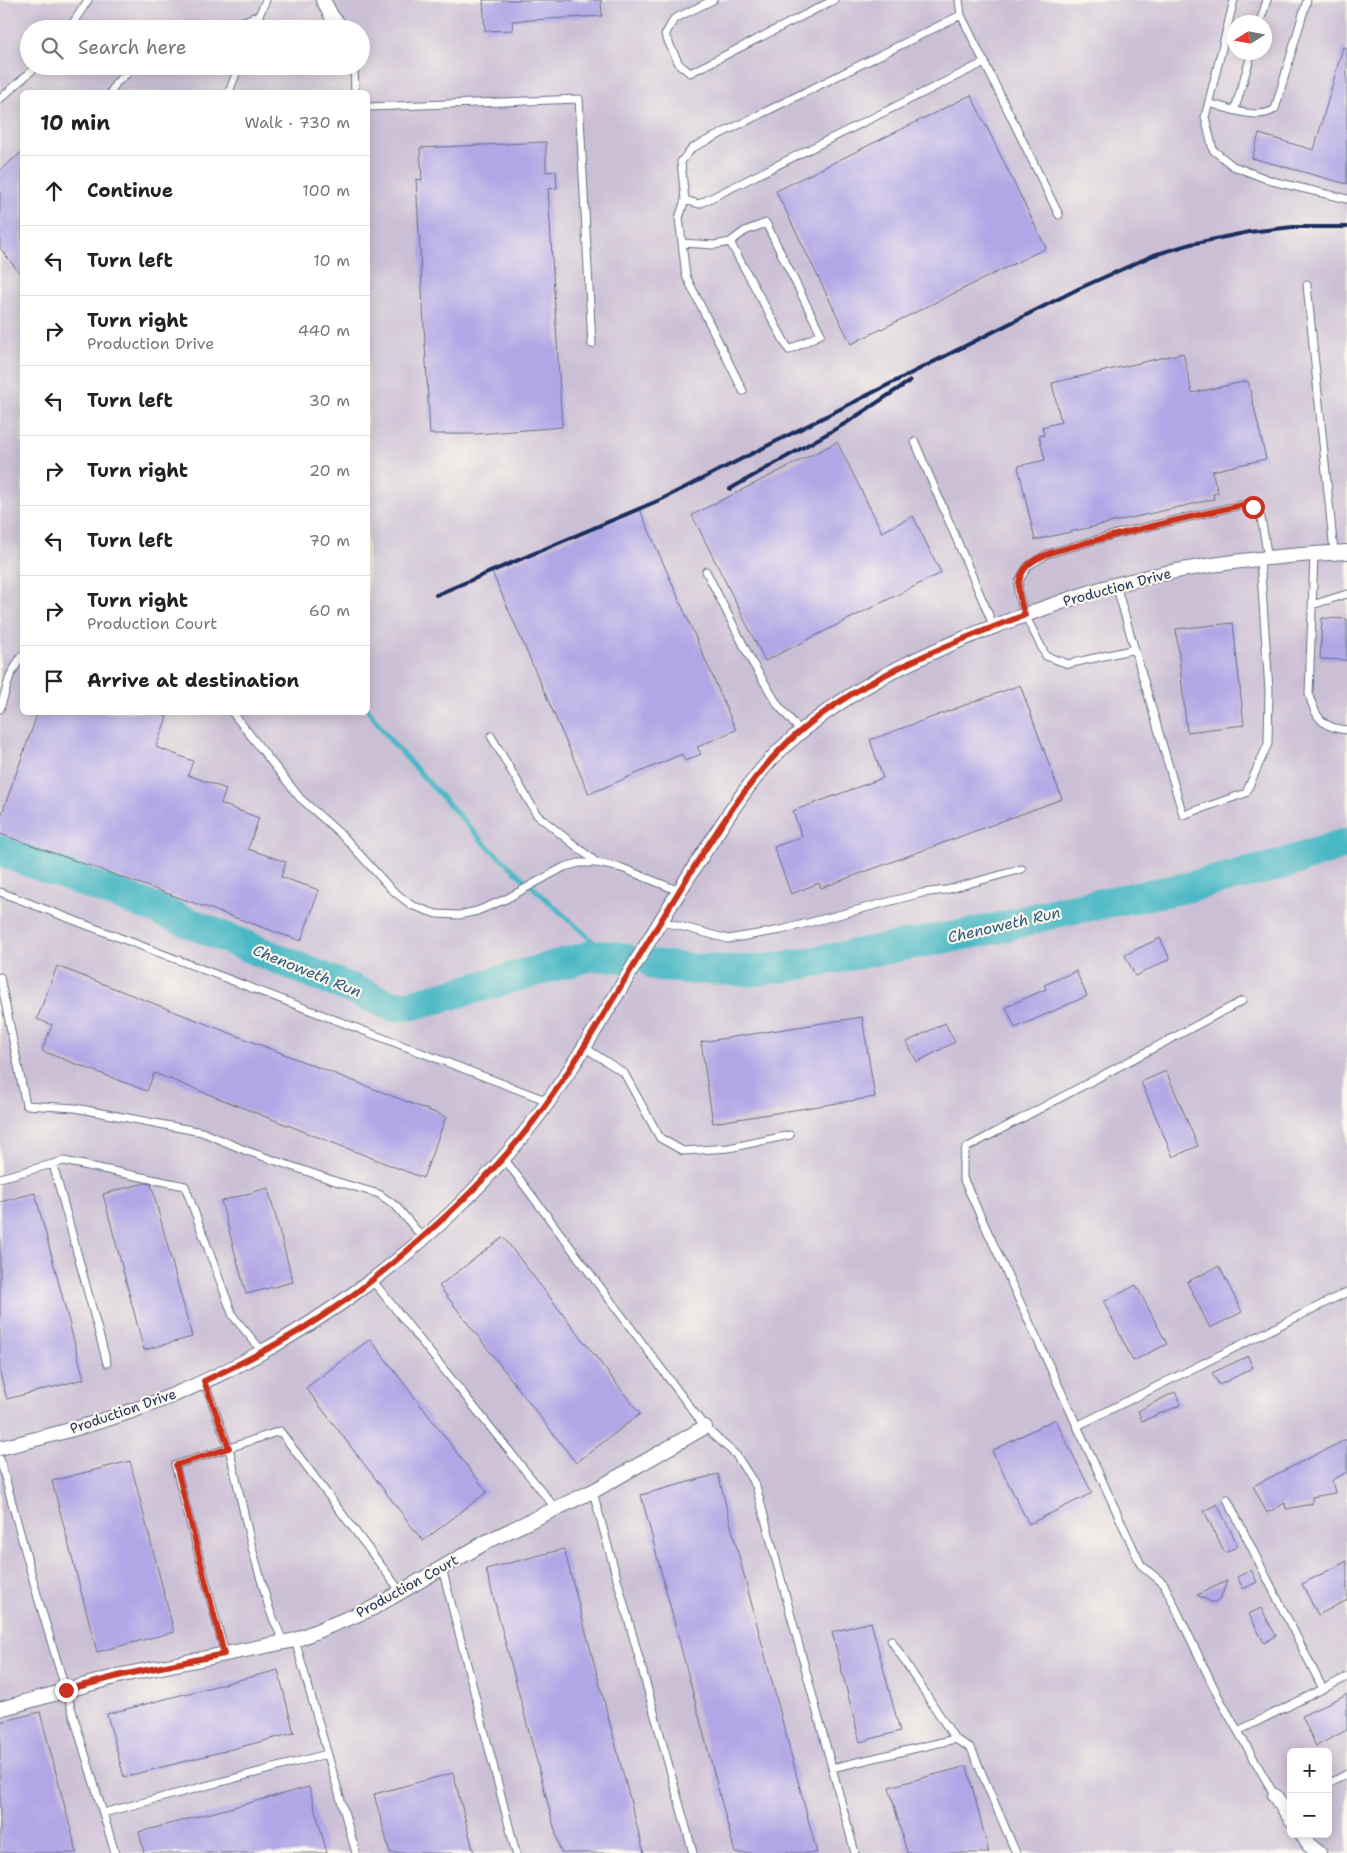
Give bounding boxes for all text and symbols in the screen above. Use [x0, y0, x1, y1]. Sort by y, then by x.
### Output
north arrow [1227, 15, 1272, 60]
search box [20, 20, 370, 75]
icon: search [38, 34, 66, 62]
text: Search here [78, 35, 187, 60]
text: 10 min [40, 109, 110, 137]
text: Walk · 730 m [244, 112, 350, 133]
icon: ahead [40, 177, 68, 205]
text: Continue [87, 178, 173, 203]
text: 100 m [302, 180, 350, 201]
icon: left [40, 247, 68, 275]
text: Turn left [87, 248, 173, 273]
text: 10 m [313, 250, 350, 271]
text: Turn right [87, 308, 188, 333]
icon: right [40, 317, 68, 345]
text: 440 m [298, 320, 350, 341]
text: Production Drive [87, 333, 214, 354]
icon: left [40, 387, 68, 415]
text: Turn left [87, 388, 173, 413]
text: 30 m [309, 390, 350, 411]
icon: right [40, 457, 68, 485]
text: Turn right [87, 458, 188, 483]
text: 20 m [309, 460, 350, 481]
route start [1242, 496, 1265, 519]
icon: left [40, 527, 68, 555]
text: Turn left [87, 528, 173, 553]
text: 70 m [309, 530, 350, 551]
street label: Production Drive [1061, 564, 1173, 610]
text: Turn right [87, 588, 188, 613]
icon: right [40, 597, 68, 625]
text: 60 m [309, 600, 350, 621]
text: Production Court [87, 613, 217, 634]
icon: arrive [40, 667, 68, 695]
text: Arrive at destination [87, 668, 299, 693]
water label: Chenoweth Run [946, 902, 1062, 948]
water label: Chenoweth Run [250, 940, 364, 1002]
street label: Production Drive [67, 1384, 179, 1438]
street label: Production Court [353, 1550, 461, 1622]
route end [55, 1679, 78, 1702]
map controls [1287, 1748, 1332, 1838]
button: + [1287, 1748, 1332, 1793]
button: − [1287, 1793, 1332, 1838]

